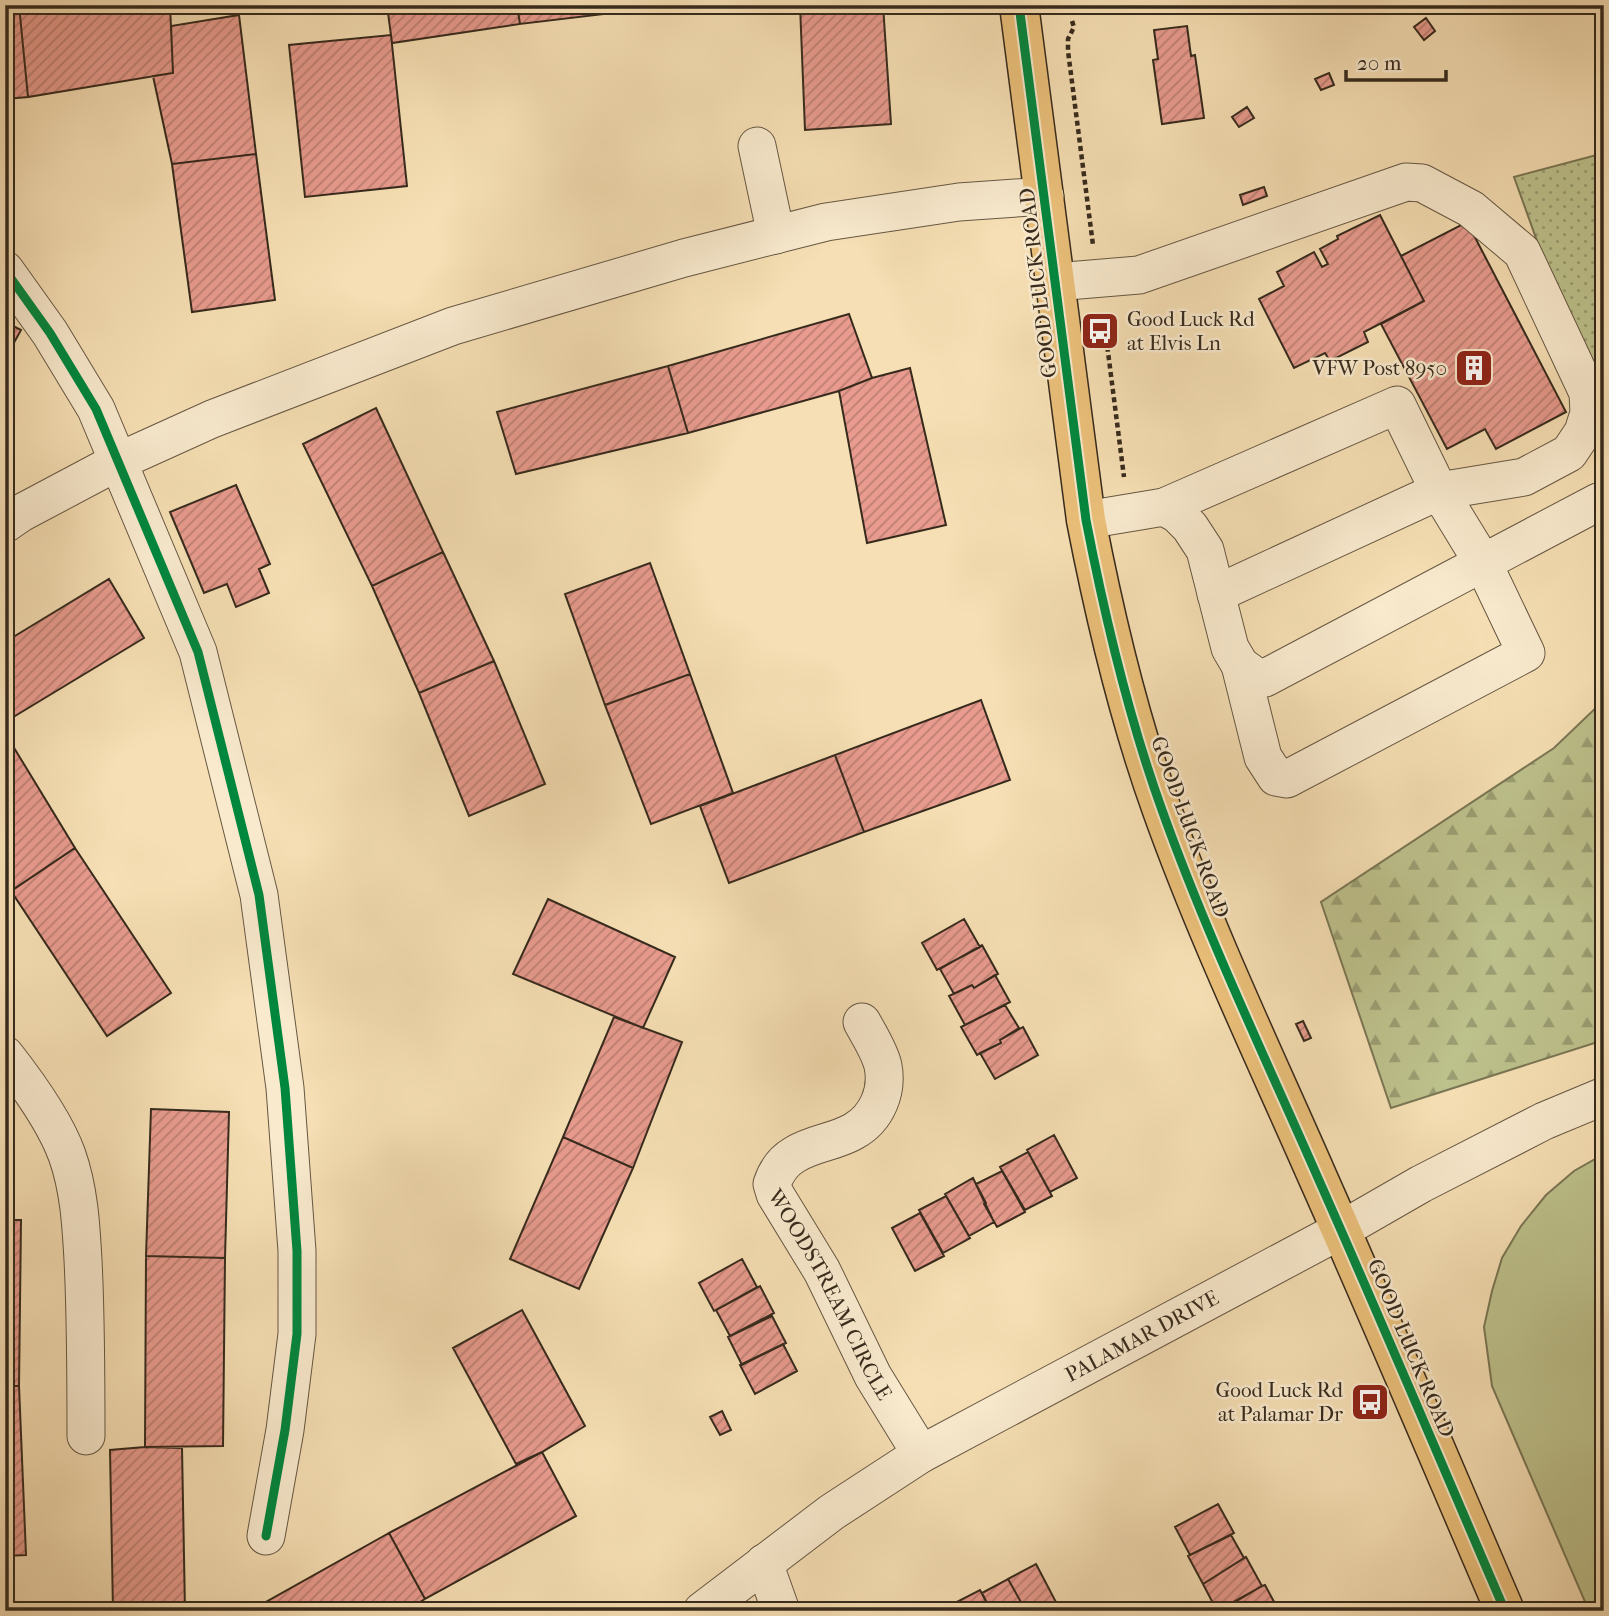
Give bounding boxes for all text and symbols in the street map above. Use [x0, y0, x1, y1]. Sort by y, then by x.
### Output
scale bar [1346, 38, 1446, 82]
text: 20 m [1357, 51, 1402, 75]
street label: GOOD LUCK ROAD [1014, 187, 1062, 379]
place label: Good Luck Rd at Elvis Ln [1127, 307, 1255, 355]
bus stop icon: Good Luck Rd at Elvis Ln [1079, 310, 1121, 352]
building icon: VFW Post 8950 [1453, 347, 1495, 389]
place label: VFW Post 8950 [1311, 356, 1447, 380]
street label: GOOD LUCK ROAD [1146, 733, 1234, 921]
street label: WOODSTREAM CIRCLE [762, 1184, 897, 1404]
street label: GOOD LUCK ROAD [1363, 1255, 1459, 1441]
street label: PALAMAR DRIVE [1061, 1285, 1223, 1387]
place label: Good Luck Rd at Palamar Dr [1215, 1378, 1344, 1426]
bus stop icon: Good Luck Rd at Palamar Dr [1349, 1381, 1391, 1423]

